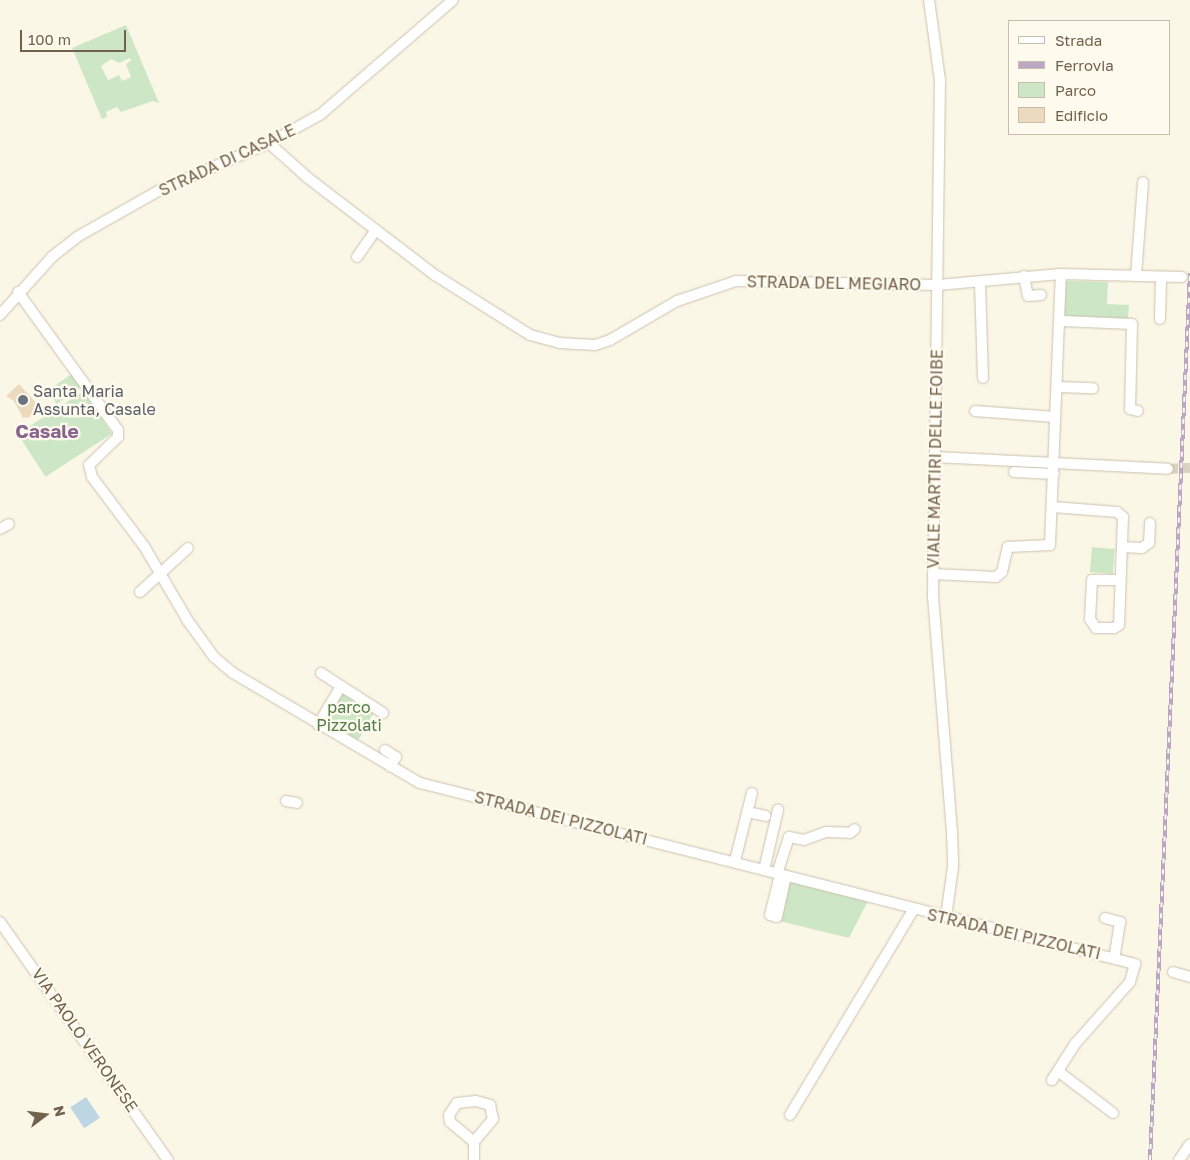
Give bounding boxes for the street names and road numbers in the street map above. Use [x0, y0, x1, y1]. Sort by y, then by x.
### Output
street label: STRADA DI CASALE [156, 120, 298, 200]
street label: STRADA DEL MEGIARO [747, 272, 921, 294]
street label: VIALE MARTIRI DELLE FOIBE [923, 349, 947, 569]
street label: STRADA DEI PIZZOLATI [472, 787, 650, 849]
street label: STRADA DEI PIZZOLATI [925, 905, 1103, 963]
street label: VIA PAOLO VERONESE [28, 964, 142, 1116]

